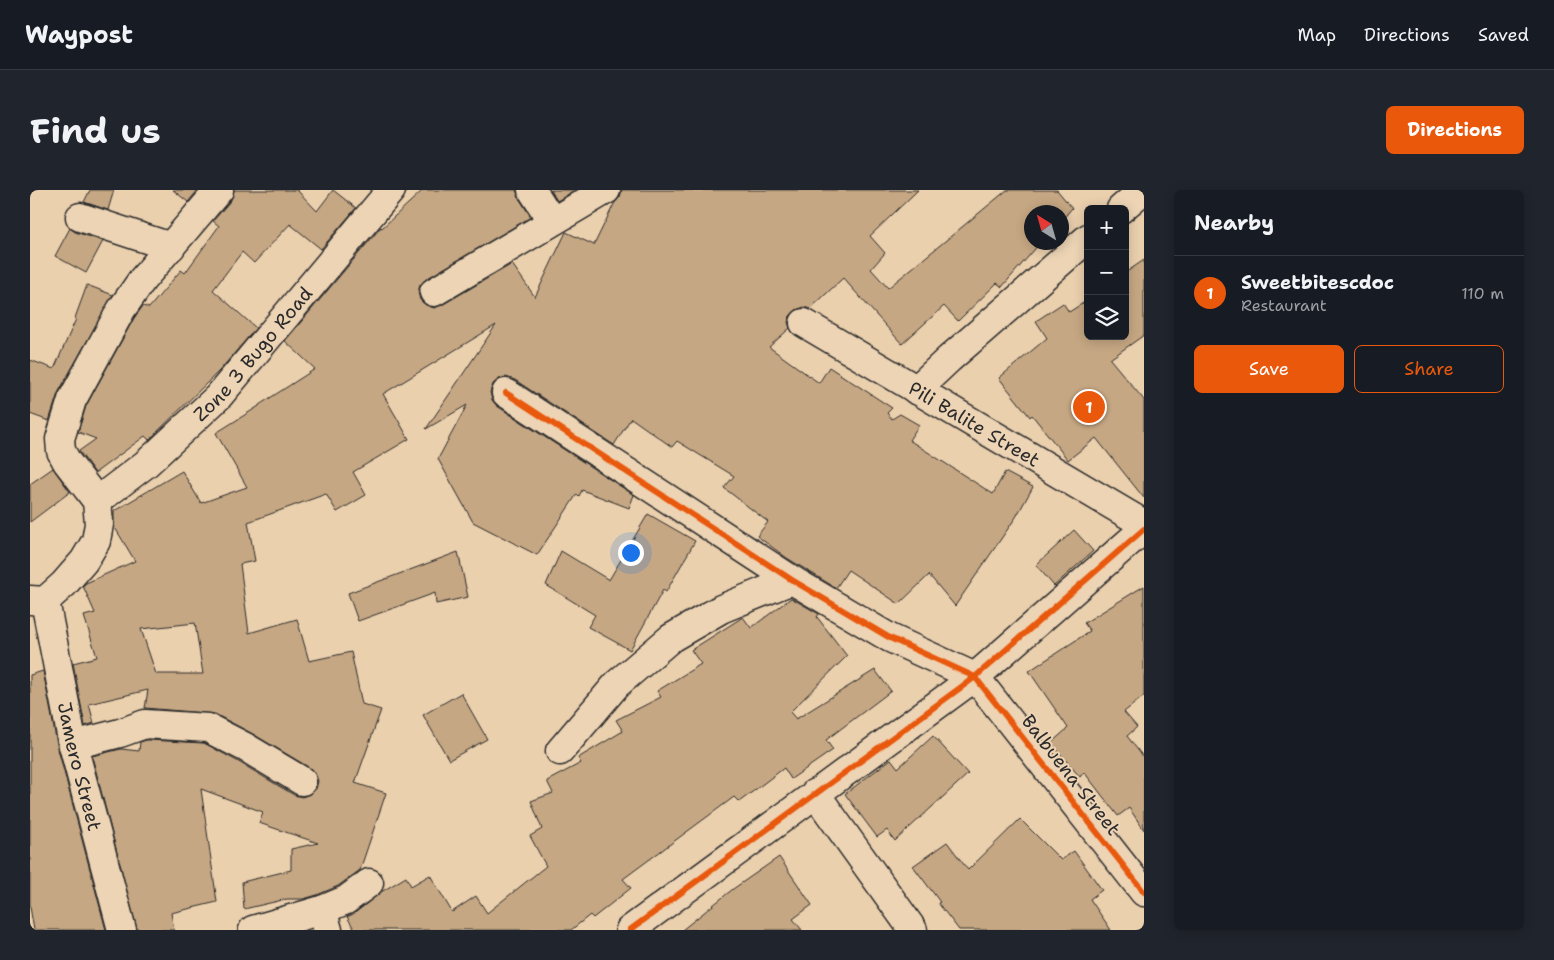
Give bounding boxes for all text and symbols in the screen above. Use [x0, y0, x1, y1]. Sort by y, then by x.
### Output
text: Waypost [25, 19, 133, 51]
text: Map [1298, 23, 1336, 47]
text: Directions [1364, 23, 1450, 47]
text: Saved [1478, 23, 1529, 47]
button: Directions [1386, 106, 1524, 154]
text: Find us [30, 107, 161, 154]
north arrow [1024, 205, 1069, 250]
map controls [1084, 205, 1129, 340]
button: + [1084, 205, 1129, 250]
text: Nearby [1194, 209, 1274, 237]
button: − [1084, 250, 1129, 295]
text: Sweetbitescdoc [1241, 270, 1394, 295]
street label: Zone 3 Bugo Road [188, 281, 318, 426]
text: 1 [1206, 283, 1214, 304]
text: 110 m [1461, 283, 1504, 304]
button: layers [1084, 295, 1129, 340]
text: Restaurant [1241, 295, 1327, 316]
button: Save [1194, 345, 1344, 393]
button: Share [1354, 345, 1504, 393]
street label: Pili Balite Street [904, 375, 1045, 472]
pin: 1 [1073, 388, 1105, 426]
your location [618, 540, 644, 566]
street label: Jamero Street [52, 700, 108, 833]
street label: Balbuena Street [1016, 709, 1126, 841]

